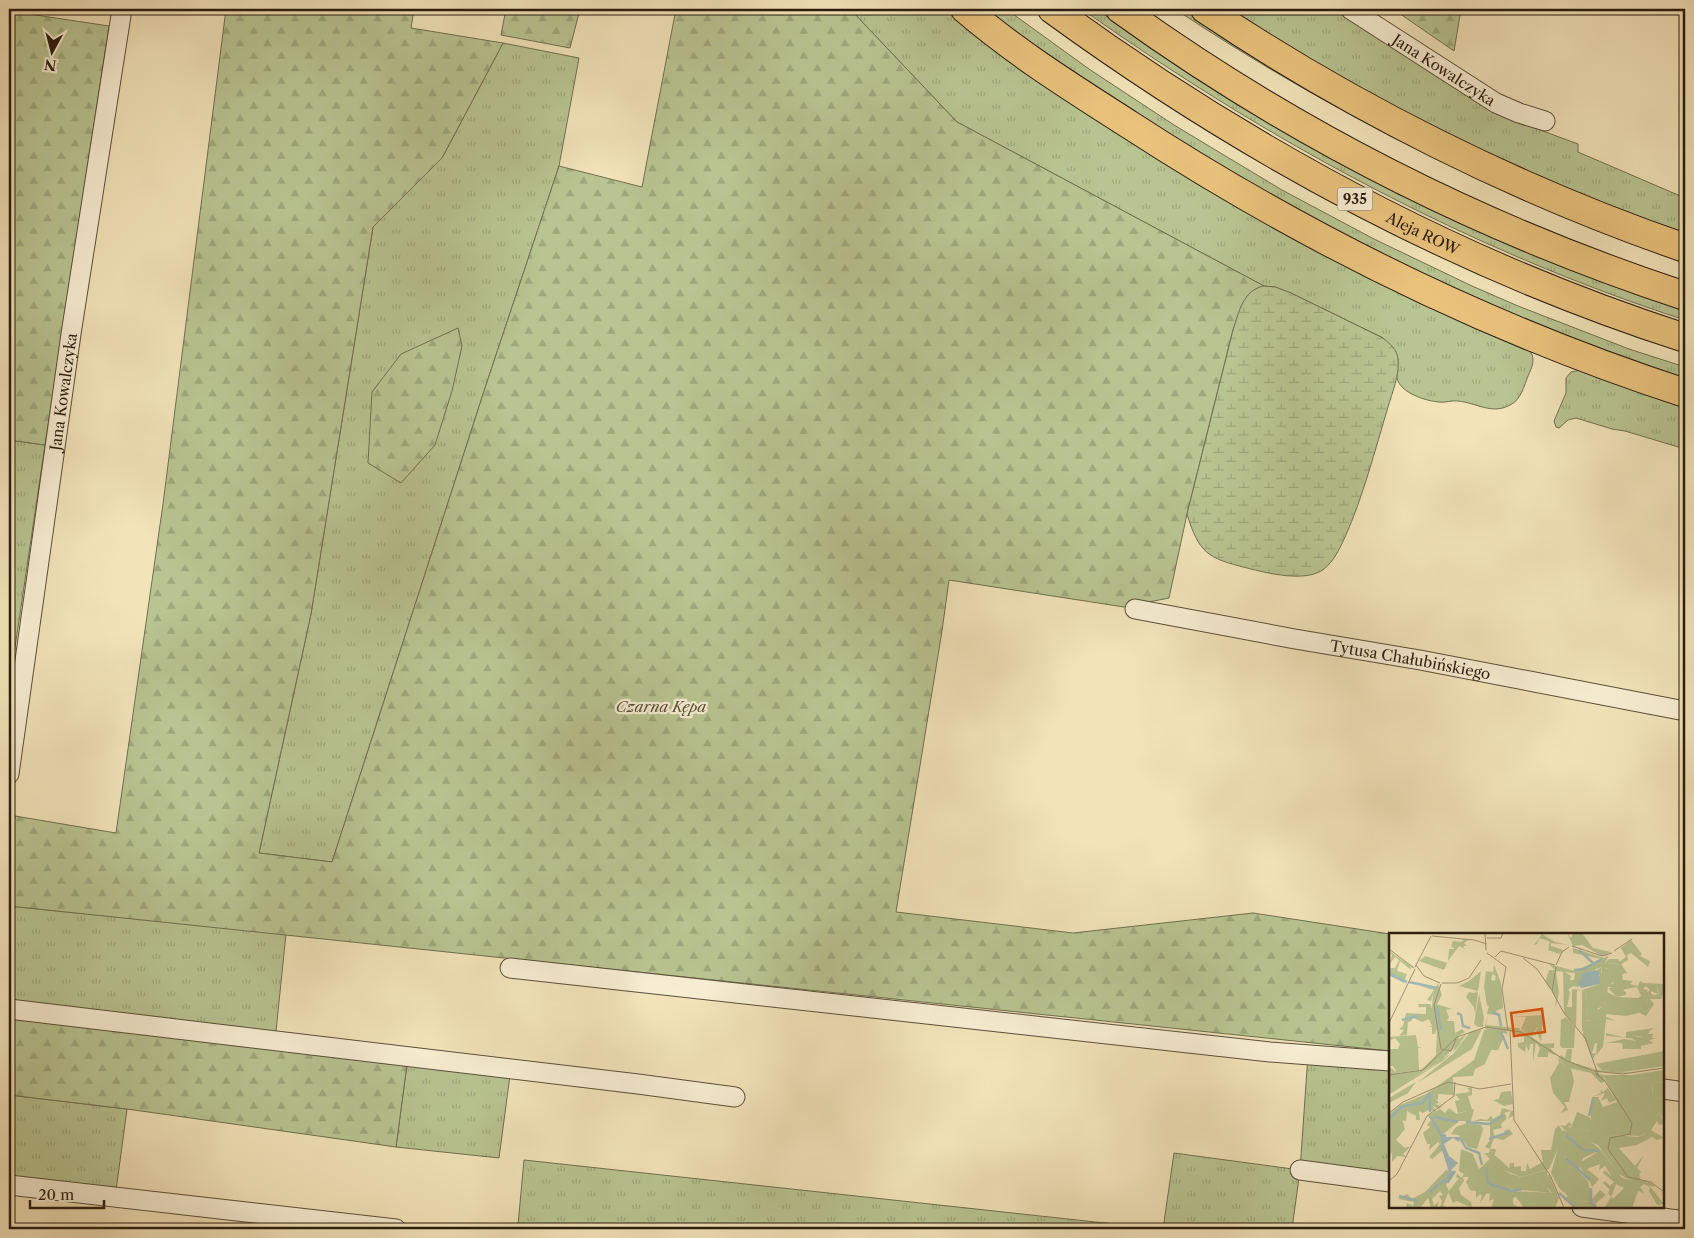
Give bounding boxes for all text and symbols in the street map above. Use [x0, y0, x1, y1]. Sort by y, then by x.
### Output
north arrow [28, 28, 78, 78]
street label: Jana Kowalczyka [1387, 28, 1499, 110]
text: N [43, 55, 58, 75]
road number: 935 [1338, 188, 1372, 210]
street label: Aleja ROW [1382, 207, 1463, 259]
street label: Jana Kowalczyka [45, 332, 81, 454]
street label: Tytusa Chałubińskiego [1329, 636, 1492, 683]
park label: Czarna Kępa [616, 697, 706, 716]
inset map [1389, 933, 1664, 1208]
scale bar [30, 1178, 104, 1210]
text: 20 m [38, 1185, 74, 1204]

